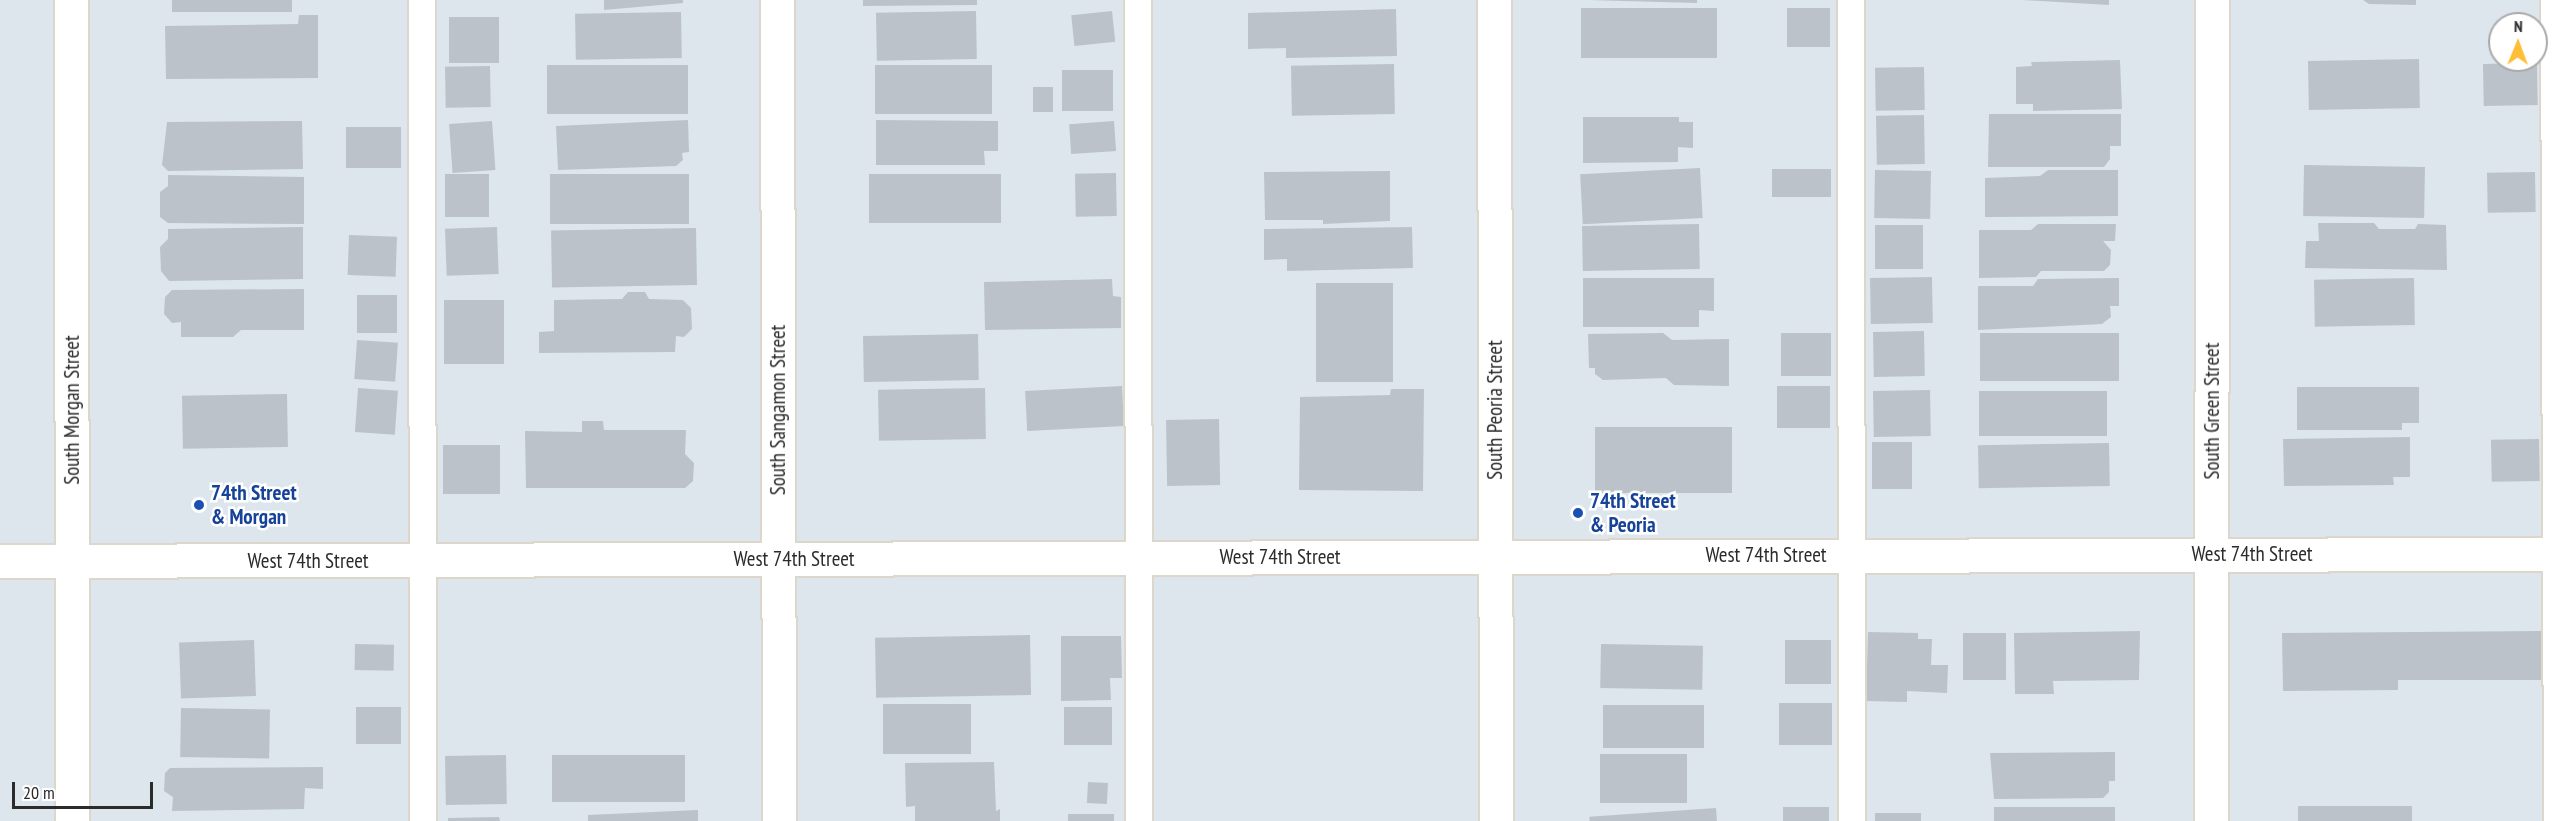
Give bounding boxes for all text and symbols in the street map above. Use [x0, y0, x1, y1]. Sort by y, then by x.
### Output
north arrow [2488, 12, 2548, 72]
text: N [2514, 16, 2523, 36]
street label: South Sangamon Street [765, 325, 791, 495]
street label: South Morgan Street [59, 335, 85, 485]
street label: South Peoria Street [1482, 340, 1508, 480]
street label: South Green Street [2199, 342, 2225, 480]
place label: 74th Street & Morgan [211, 480, 296, 530]
place label: 74th Street & Peoria [1590, 488, 1675, 538]
marker: 74th Street & Morgan [192, 498, 206, 512]
marker: 74th Street & Peoria [1571, 506, 1585, 520]
street label: West 74th Street [2191, 541, 2313, 567]
street label: West 74th Street [1705, 542, 1827, 568]
street label: West 74th Street [1219, 544, 1341, 570]
street label: West 74th Street [733, 546, 855, 572]
street label: West 74th Street [247, 548, 369, 574]
scale bar [15, 770, 156, 808]
text: 20 m [23, 781, 55, 804]

